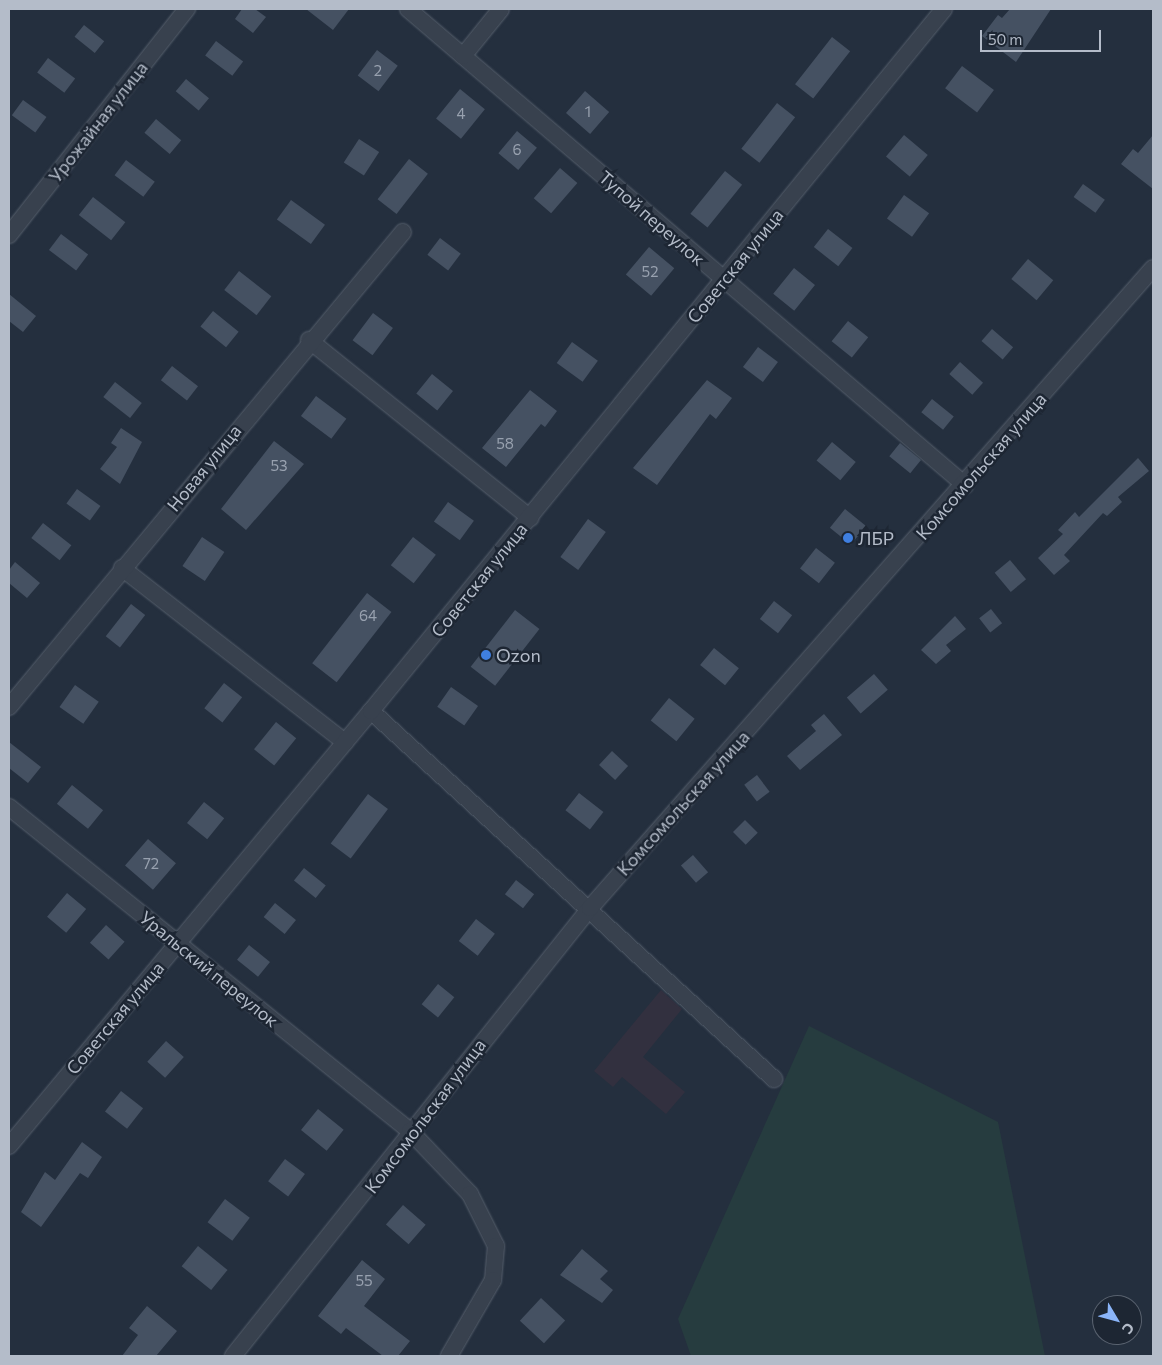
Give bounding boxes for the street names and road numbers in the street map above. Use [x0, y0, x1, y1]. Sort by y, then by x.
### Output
street label: Урожайная улица [44, 57, 152, 187]
street label: Тупой переулок [595, 166, 709, 270]
street label: Советская улица [682, 205, 788, 327]
street label: Комсомольская улица [911, 388, 1051, 544]
street label: Новая улица [162, 420, 246, 516]
street label: Советская улица [426, 519, 532, 641]
street label: Комсомольская улица [612, 726, 754, 880]
street label: Уральский переулок [135, 906, 283, 1032]
street label: Советская улица [62, 957, 168, 1079]
street label: Комсомольская улица [360, 1035, 490, 1197]

